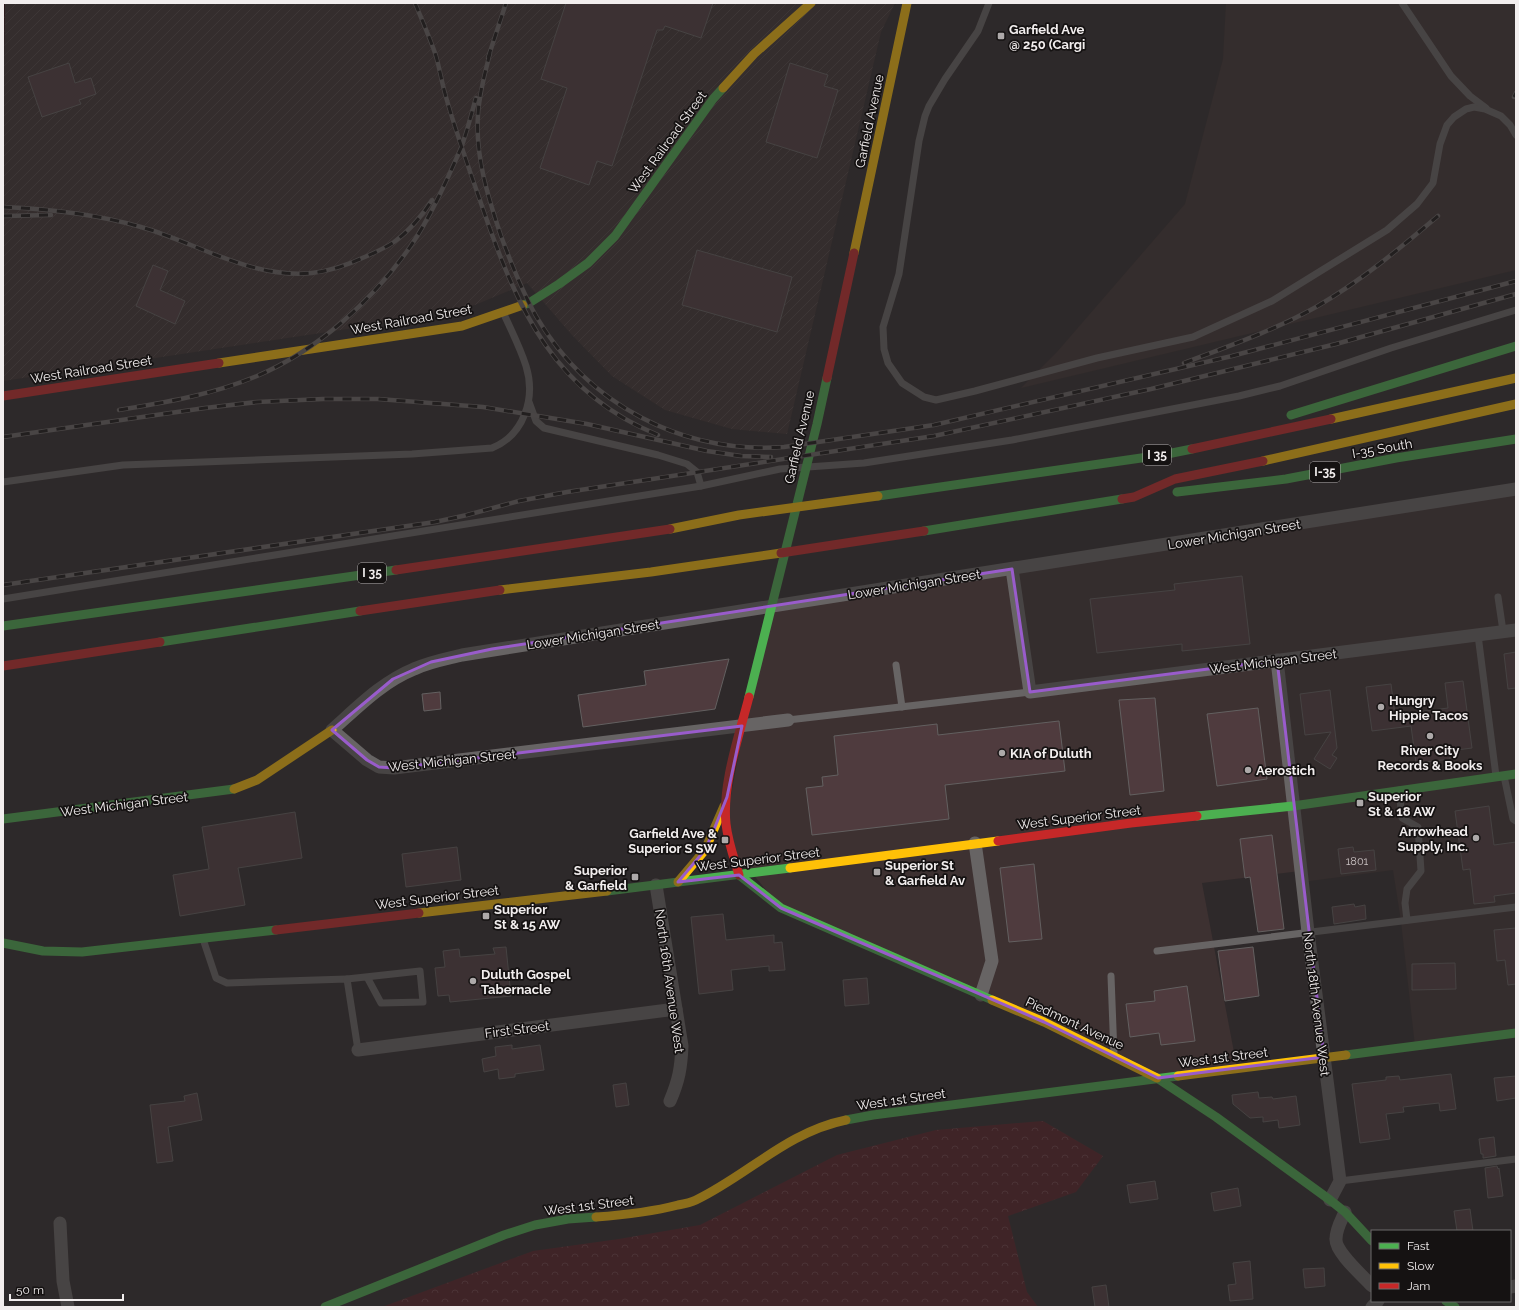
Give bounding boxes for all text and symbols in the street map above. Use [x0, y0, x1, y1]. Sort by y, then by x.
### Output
place label: Garfield Ave @ 250 (Cargi [1009, 22, 1085, 52]
marker: Garfield Ave @ 250 (Cargi [996, 31, 1006, 41]
street label: Garfield Avenue [852, 73, 887, 169]
street label: West Railroad Street [625, 88, 710, 196]
street label: West Railroad Street [349, 301, 473, 338]
street label: West Railroad Street [29, 352, 154, 387]
street label: Garfield Avenue [781, 389, 818, 485]
street label: I-35 South [1351, 436, 1413, 461]
road number: I 35 [1143, 445, 1171, 465]
road number: I-35 [1310, 462, 1340, 482]
street label: Lower Michigan Street [1167, 516, 1302, 552]
road number: I 35 [358, 563, 386, 583]
street label: Lower Michigan Street [847, 566, 982, 602]
street label: Lower Michigan Street [526, 616, 661, 652]
street label: West Michigan Street [1209, 646, 1338, 677]
place label: Hungry Hippie Tacos [1389, 693, 1469, 723]
marker: Hungry Hippie Tacos [1376, 702, 1386, 712]
marker: River City Records & Books [1425, 731, 1435, 741]
place label: River City Records & Books [1378, 743, 1483, 773]
street label: West Michigan Street [388, 746, 517, 775]
place label: KIA of Duluth [1010, 746, 1092, 761]
marker: KIA of Duluth [997, 748, 1007, 758]
place label: Aerostich [1256, 763, 1315, 778]
marker: Aerostich [1243, 765, 1253, 775]
street label: West Michigan Street [60, 789, 189, 820]
place label: Superior St & 18 AW [1368, 789, 1435, 819]
marker: Superior St & 18 AW [1355, 798, 1365, 808]
street label: West Superior Street [1016, 802, 1142, 833]
place label: Arrowhead Supply, Inc. [1397, 824, 1468, 854]
place label: Garfield Ave & Superior S SW [628, 826, 718, 856]
marker: Arrowhead Supply, Inc. [1471, 833, 1481, 843]
marker: Garfield Ave & Superior S SW [720, 835, 730, 845]
street label: West Superior Street [695, 844, 821, 875]
house number: 1801 [1346, 855, 1369, 868]
place label: Superior St & Garfield Av [885, 858, 966, 888]
place label: Superior & Garfield [565, 863, 627, 893]
marker: Superior St & Garfield Av [872, 867, 882, 877]
marker: Superior & Garfield [630, 872, 640, 882]
street label: West Superior Street [374, 882, 500, 913]
place label: Superior St & 15 AW [494, 902, 561, 932]
street label: North 16th Avenue West [652, 908, 687, 1055]
marker: Superior St & 15 AW [481, 911, 491, 921]
street label: North 18th Avenue West [1300, 931, 1333, 1078]
place label: Duluth Gospel Tabernacle [481, 967, 571, 997]
marker: Duluth Gospel Tabernacle [468, 976, 478, 986]
street label: Piedmont Avenue [1023, 994, 1127, 1053]
street label: First Street [484, 1018, 551, 1041]
street label: West 1st Street [1178, 1044, 1269, 1070]
street label: West 1st Street [856, 1086, 947, 1113]
street label: West 1st Street [544, 1192, 635, 1218]
legend [1371, 1230, 1511, 1302]
text: Fast [1407, 1239, 1430, 1253]
text: Slow [1407, 1259, 1434, 1273]
scale bar [10, 1276, 123, 1302]
text: Jam [1407, 1279, 1430, 1293]
text: 50 m [16, 1283, 44, 1297]

